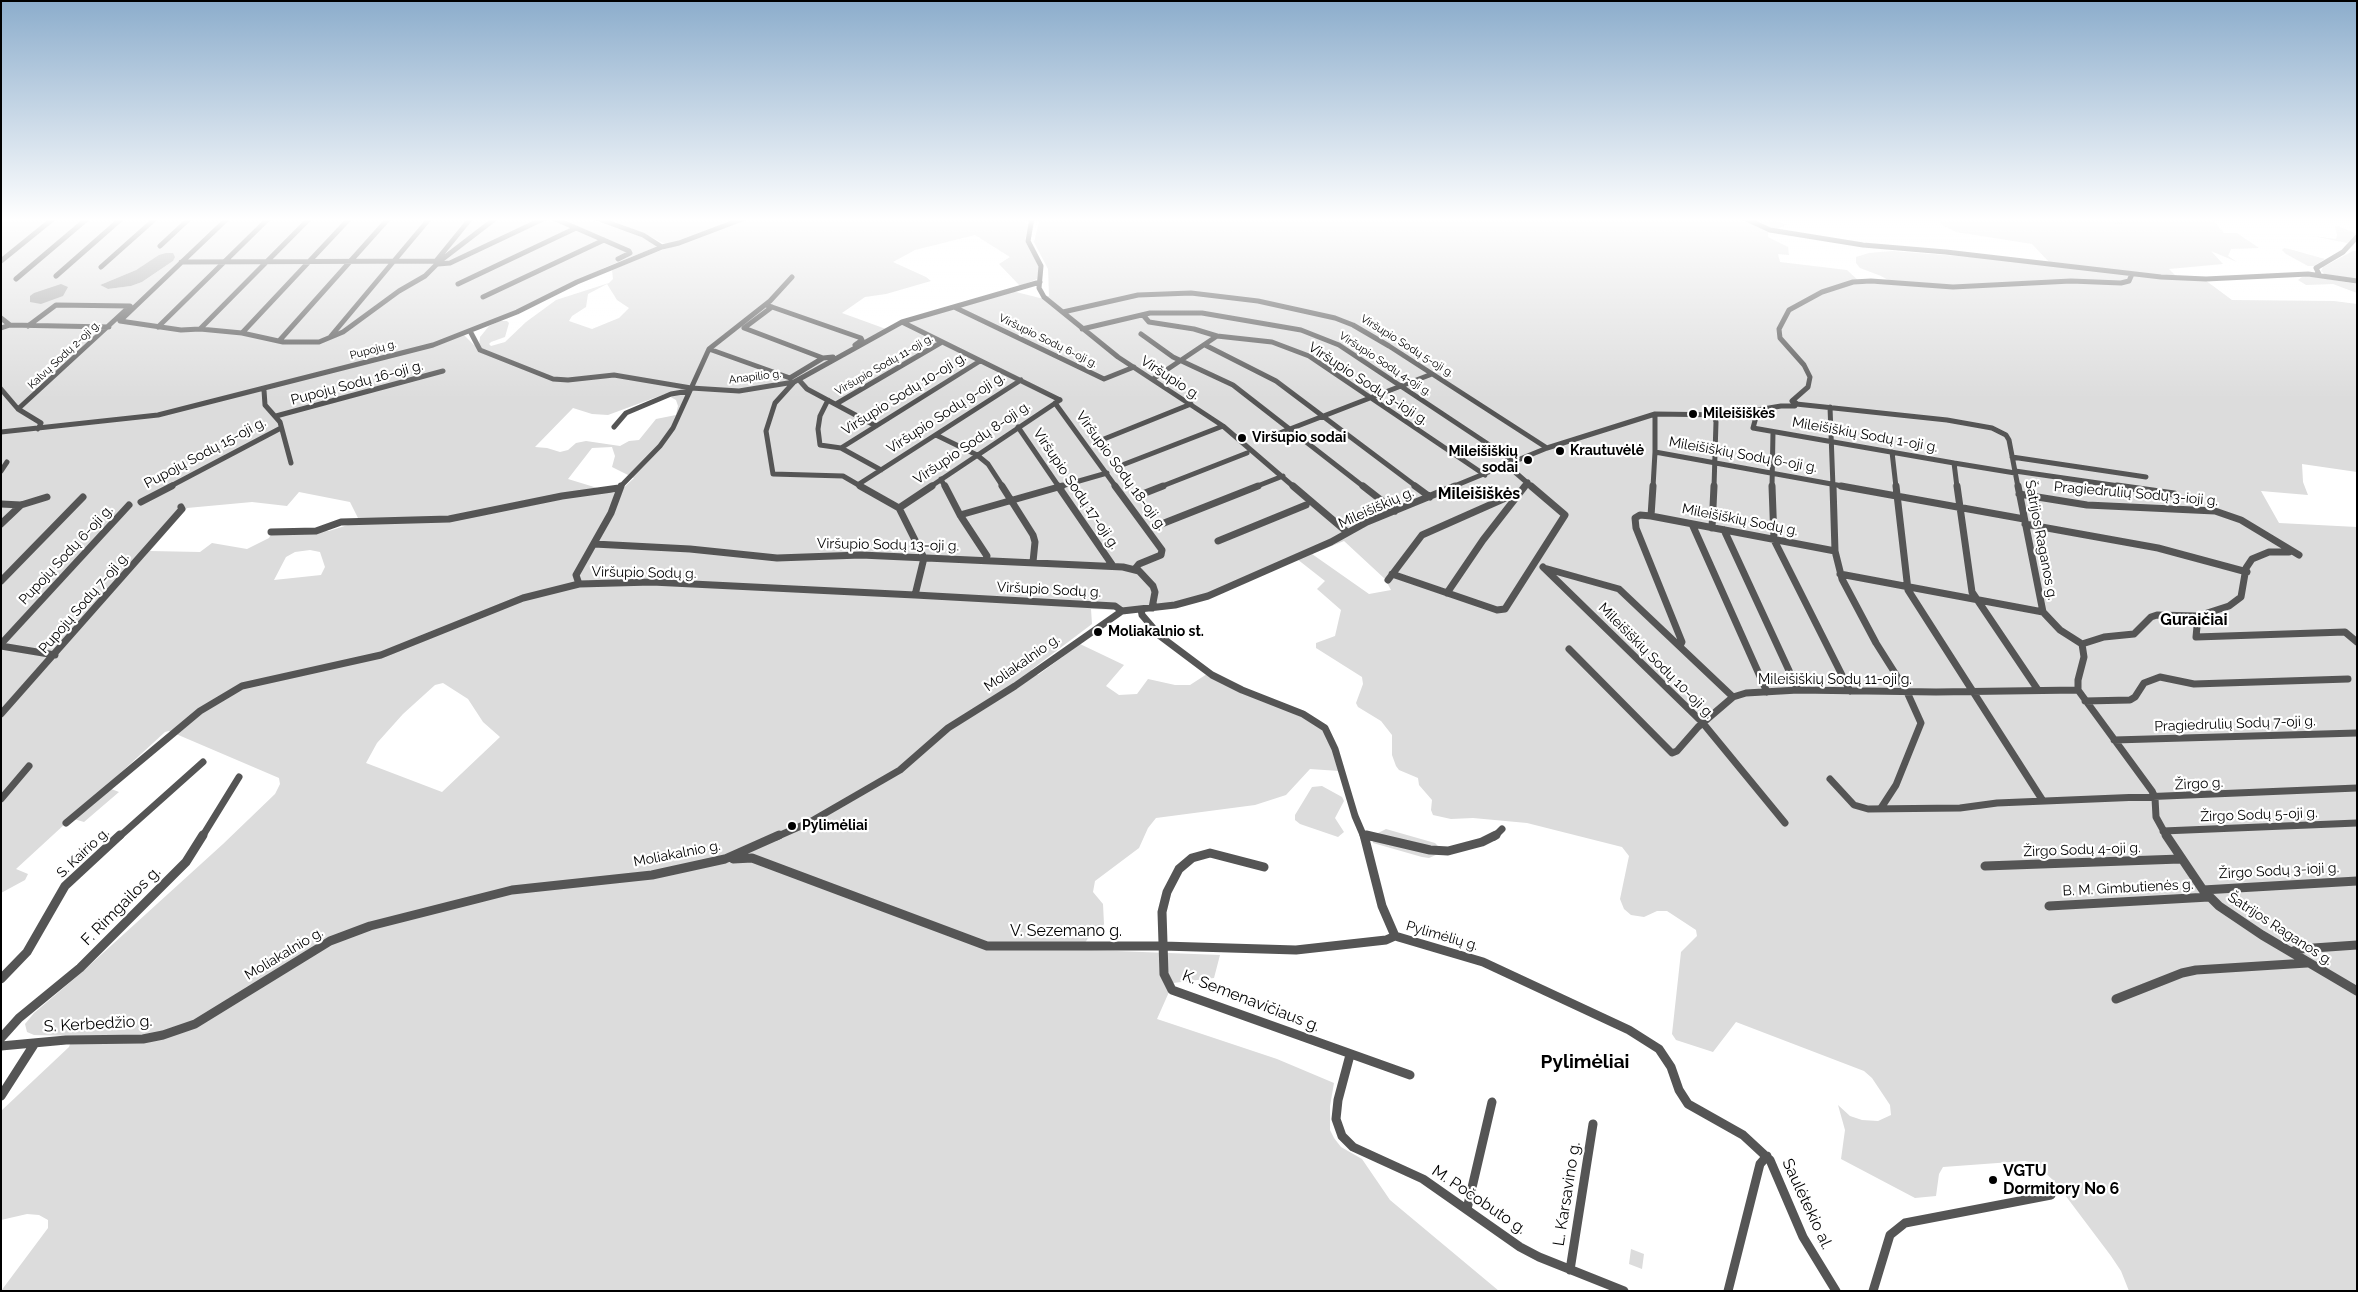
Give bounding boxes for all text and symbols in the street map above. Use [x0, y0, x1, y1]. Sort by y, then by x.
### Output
street label: Viršupio Sodų 6-oji g. [997, 311, 1099, 371]
street label: Viršupio Sodų 5-oji g. [1358, 312, 1456, 380]
street label: Kalvų Sodų 2-oji g. [25, 318, 103, 392]
street label: Viršupio Sodų 4-oji g. [1336, 329, 1434, 399]
street label: Viršupio Sodų 11-oji g. [833, 332, 935, 398]
street label: Pupojų g. [348, 337, 398, 363]
street label: Viršupio Sodų 3-ioji g. [1305, 339, 1431, 429]
street label: Viršupio Sodų 10-oji g. [839, 349, 969, 439]
street label: Viršupio g. [1137, 353, 1203, 403]
street label: Pupojų Sodų 16-oji g. [289, 357, 425, 409]
street label: Anapilio g. [728, 367, 782, 387]
street label: Viršupio Sodų 9-oji g. [884, 369, 1008, 457]
street label: Viršupio Sodų 8-oji g. [910, 398, 1034, 488]
place label: Mileišiškės [1703, 406, 1775, 422]
street label: Viršupio Sodų 18-oji g. [1072, 408, 1170, 534]
marker: Mileišiškės [1687, 408, 1699, 420]
street label: Pupojų Sodų 15-oji g. [141, 414, 269, 492]
street label: Mileišiškių Sodų 1-oji g. [1791, 414, 1939, 456]
street label: Viršupio Sodų 17-oji g. [1029, 425, 1123, 553]
place label: Viršupio sodai [1252, 430, 1346, 446]
marker: Viršupio sodai [1236, 432, 1248, 444]
street label: Mileišiškių Sodų 6-oji g. [1667, 434, 1819, 476]
place label: Krautuvėlė [1570, 443, 1644, 459]
place label: Mileišiškių sodai [1448, 444, 1518, 477]
marker: Krautuvėlė [1554, 445, 1566, 457]
marker: Mileišiškių sodai [1522, 454, 1534, 466]
street label: Pragiedrulių Sodų 3-ioji g. [2053, 478, 2219, 510]
street label: Šatrijos Raganos g. [2021, 479, 2061, 601]
street label: Mileišiškių g. [1336, 484, 1416, 532]
district label: Mileišiškės [1438, 484, 1520, 504]
street label: Mileišiškių Sodų g. [1680, 500, 1800, 540]
street label: Pupojų Sodų 6-oji g. [15, 502, 117, 608]
street label: Viršupio Sodų 13-oji g. [817, 535, 959, 555]
street label: Pupojų Sodų 7-oji g. [35, 549, 133, 657]
street label: Viršupio Sodų g. [591, 564, 697, 582]
street label: Viršupio Sodų g. [996, 579, 1102, 601]
street label: Mileišiškių Sodų 10-oji g. [1595, 600, 1717, 722]
district label: Guraičiai [2160, 610, 2228, 630]
place label: Moliakalnio st. [1108, 624, 1204, 640]
marker: Moliakalnio st. [1092, 626, 1104, 638]
street label: Moliakalnio g. [981, 631, 1063, 695]
street label: Mileišiškių Sodų 11-oji g. [1758, 672, 1912, 688]
street label: Pragiedrulių Sodų 7-oji g. [2154, 713, 2316, 735]
street label: Žirgo g. [2174, 774, 2224, 794]
street label: Žirgo Sodų 5-oji g. [2200, 805, 2318, 825]
place label: Pylimėliai [802, 818, 867, 834]
marker: Pylimėliai [786, 820, 798, 832]
street label: S. Kairio g. [53, 825, 113, 881]
street label: Moliakalnio g. [632, 837, 722, 871]
street label: Žirgo Sodų 4-oji g. [2023, 840, 2141, 860]
street label: Žirgo Sodų 3-ioji g. [2218, 859, 2340, 883]
street label: F. Rimgailos g. [77, 862, 165, 950]
street label: B. M. Gimbutienės g. [2062, 876, 2194, 900]
street label: Šatrijos Raganos g. [2224, 889, 2336, 969]
street label: Pylimėlių g. [1404, 918, 1480, 954]
street label: V. Sezemano g. [1010, 921, 1122, 941]
street label: Moliakalnio g. [242, 924, 326, 984]
street label: K. Semenavičiaus g. [1180, 966, 1322, 1036]
street label: S. Kerbedžio g. [43, 1012, 153, 1036]
district label: Pylimėliai [1541, 1051, 1629, 1073]
street label: L. Karsavino g. [1549, 1141, 1585, 1247]
street label: Saulėtekio al. [1778, 1156, 1836, 1252]
street label: M. Počobuto g. [1428, 1161, 1530, 1239]
place label: VGTU Dormitory No 6 [2003, 1161, 2119, 1199]
marker: VGTU Dormitory No 6 [1987, 1174, 1999, 1186]

